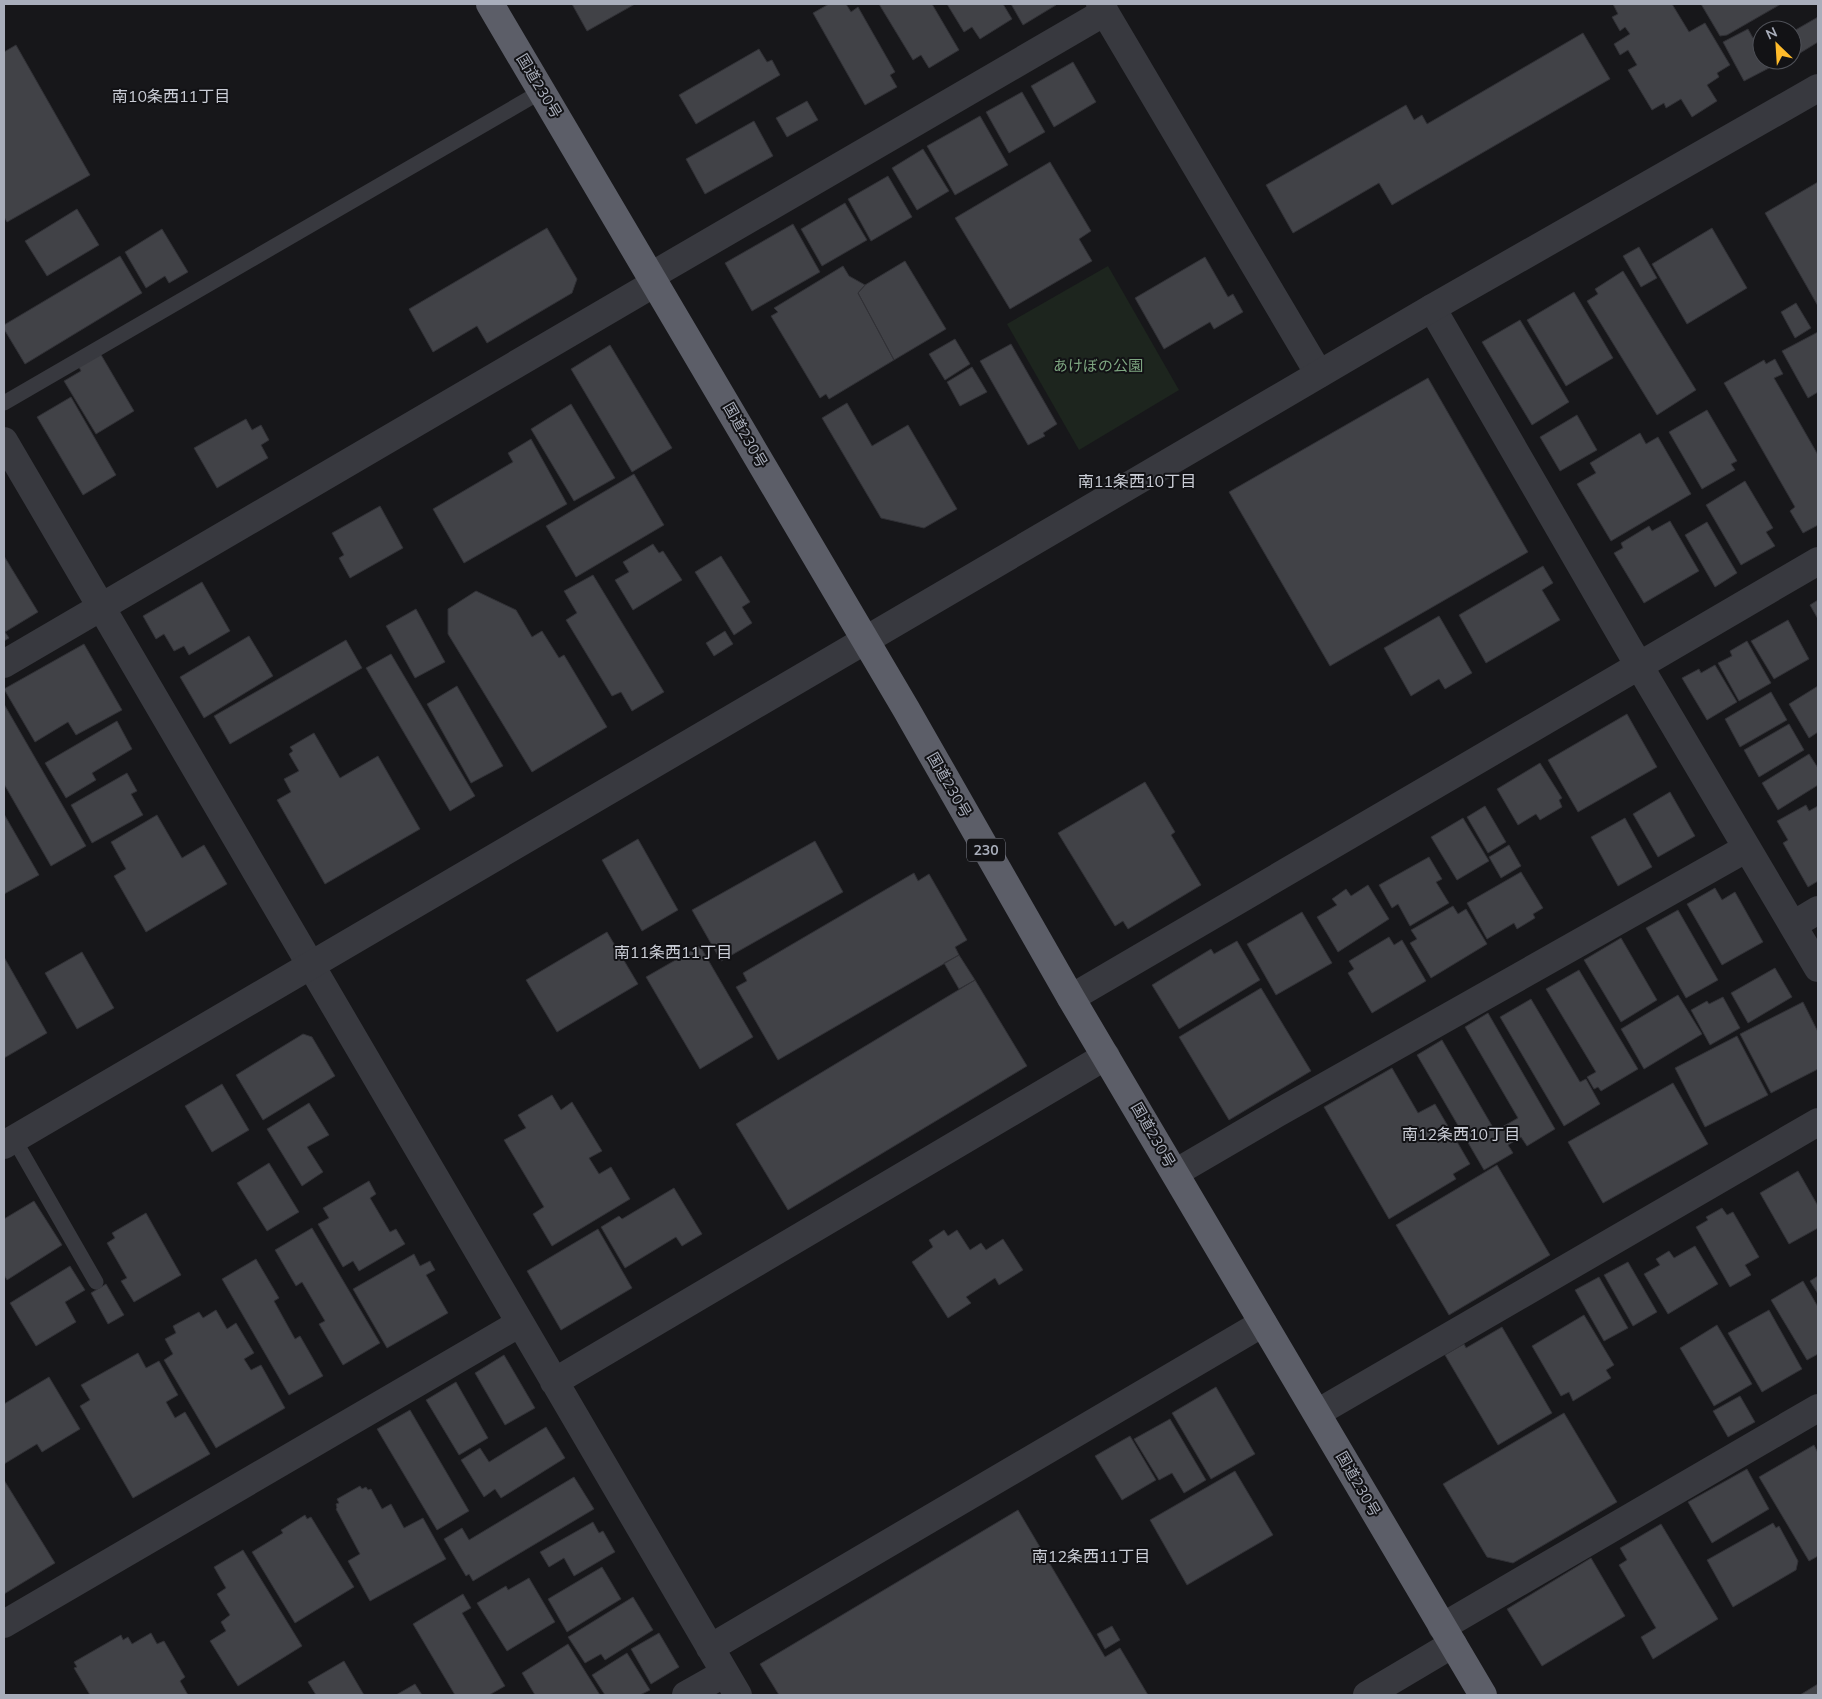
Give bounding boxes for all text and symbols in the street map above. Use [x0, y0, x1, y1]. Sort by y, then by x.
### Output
north arrow [1752, 20, 1802, 70]
text: N [1763, 23, 1780, 44]
street label: 国道230号 [513, 50, 566, 122]
district label: 南10条西11丁目 [112, 86, 230, 106]
park label: あけぼの公園 [1053, 356, 1143, 375]
street label: 国道230号 [719, 399, 772, 471]
district label: 南11条西10丁目 [1078, 471, 1196, 491]
street label: 国道230号 [923, 749, 976, 821]
road number: 230 [967, 838, 1005, 862]
district label: 南11条西11丁目 [614, 942, 732, 962]
street label: 国道230号 [1127, 1099, 1180, 1171]
district label: 南12条西10丁目 [1402, 1124, 1520, 1144]
street label: 国道230号 [1332, 1448, 1385, 1520]
district label: 南12条西11丁目 [1032, 1546, 1150, 1566]

